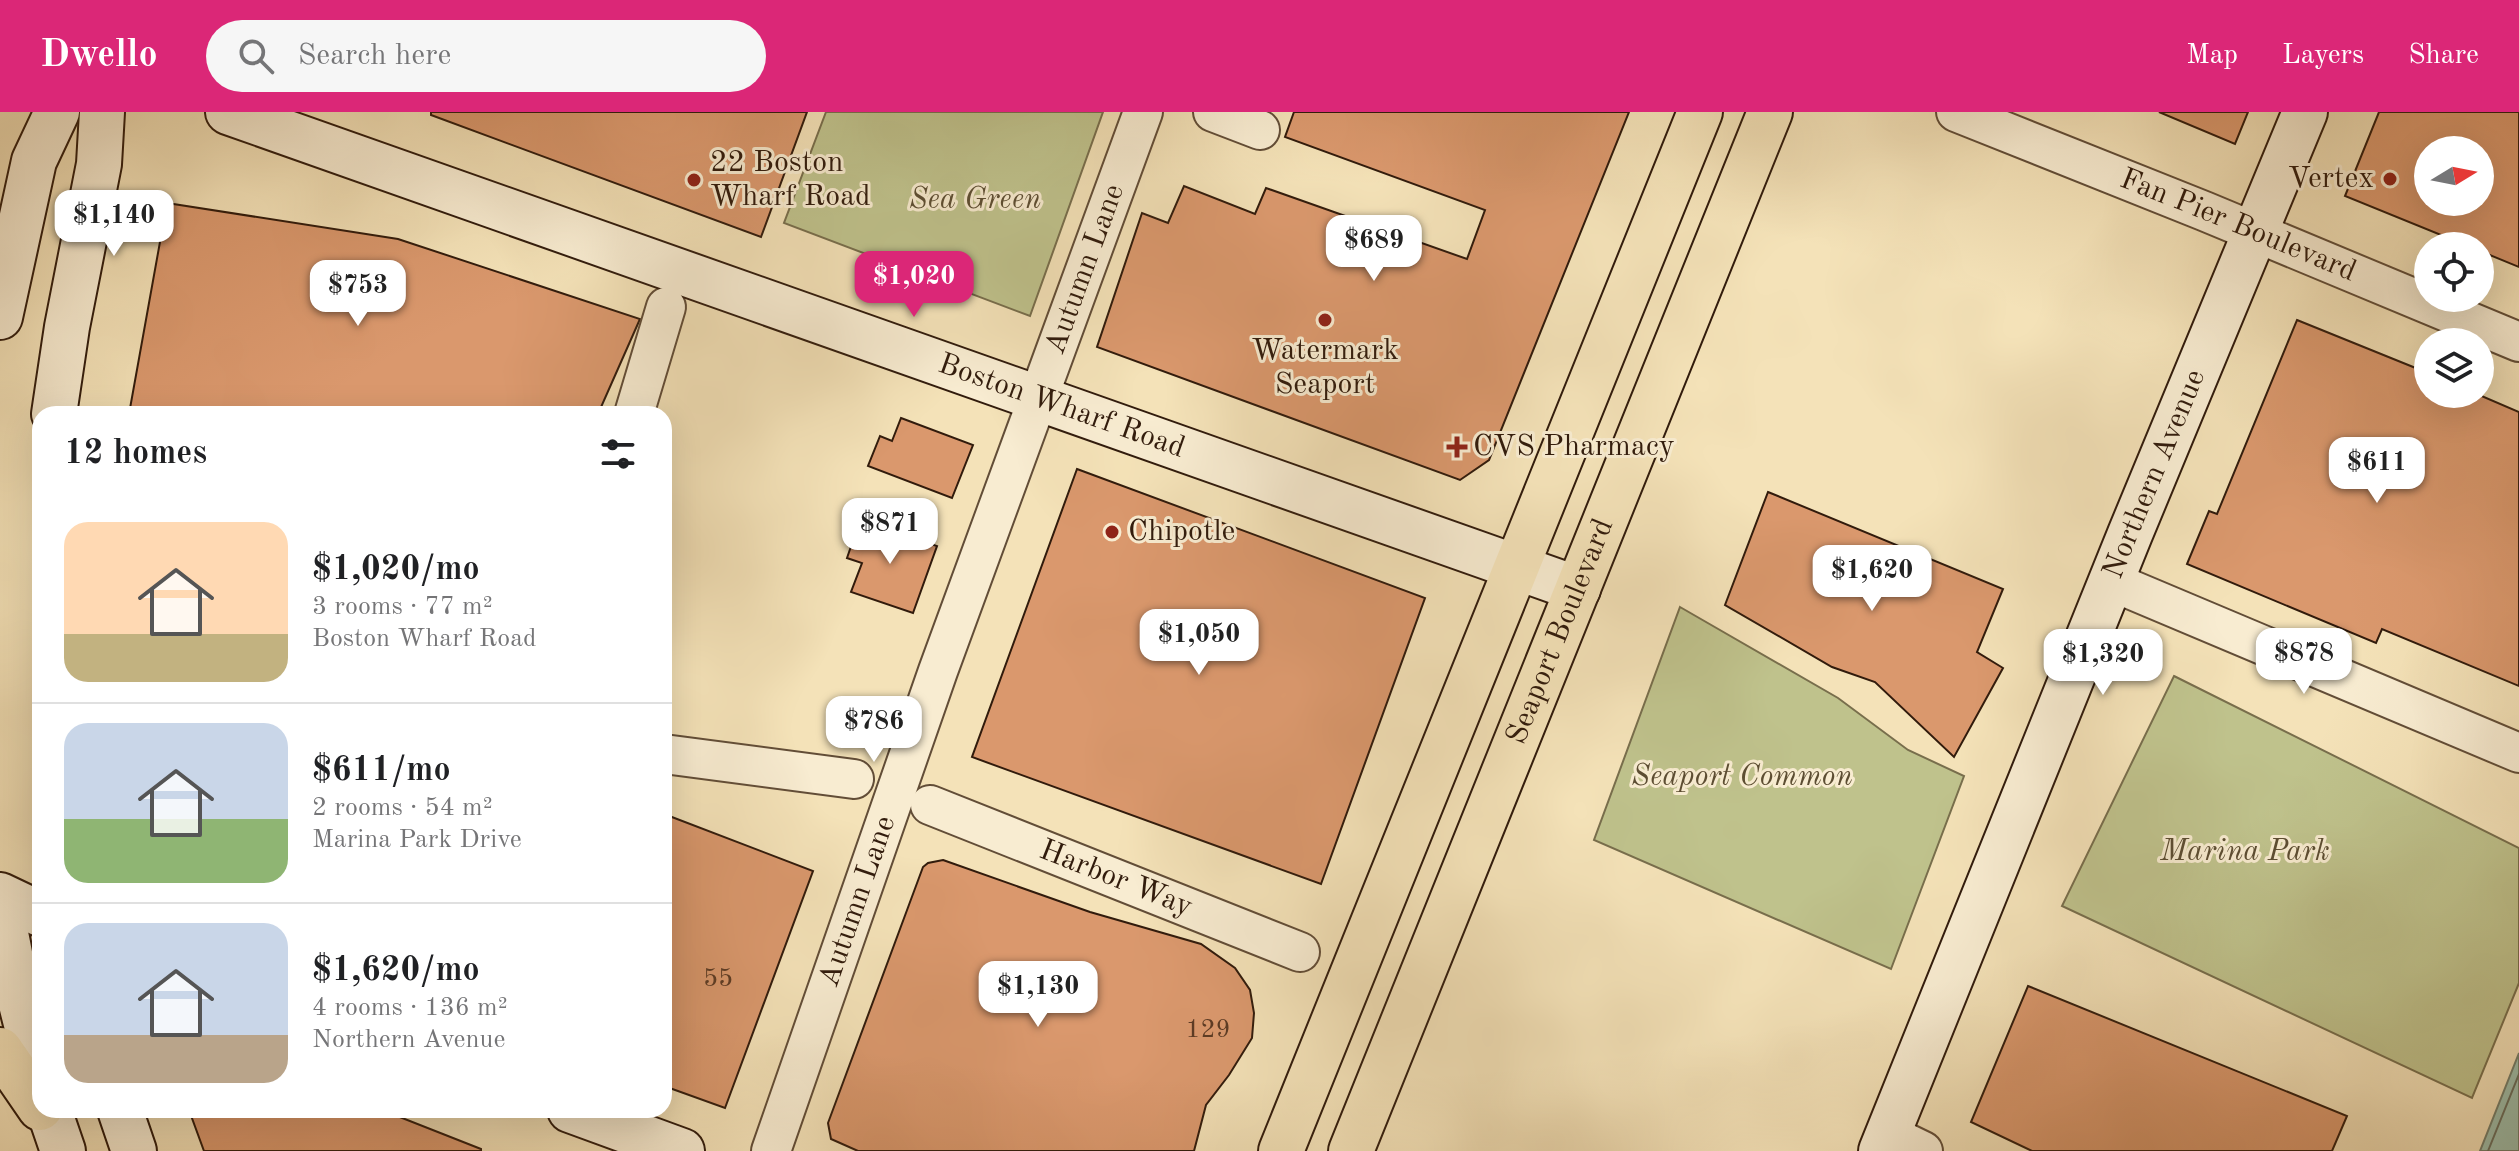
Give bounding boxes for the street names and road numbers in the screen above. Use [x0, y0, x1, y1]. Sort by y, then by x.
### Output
street label: Fan Pier Boulevard [2116, 164, 2360, 287]
street label: Autumn Lane [1040, 180, 1130, 359]
street label: Boston Wharf Road [934, 349, 1189, 464]
street label: Northern Avenue [2099, 365, 2211, 583]
street label: Seaport Boulevard [1502, 515, 1619, 749]
street label: Autumn Lane [814, 812, 901, 991]
street label: Harbor Way [1035, 835, 1197, 923]

